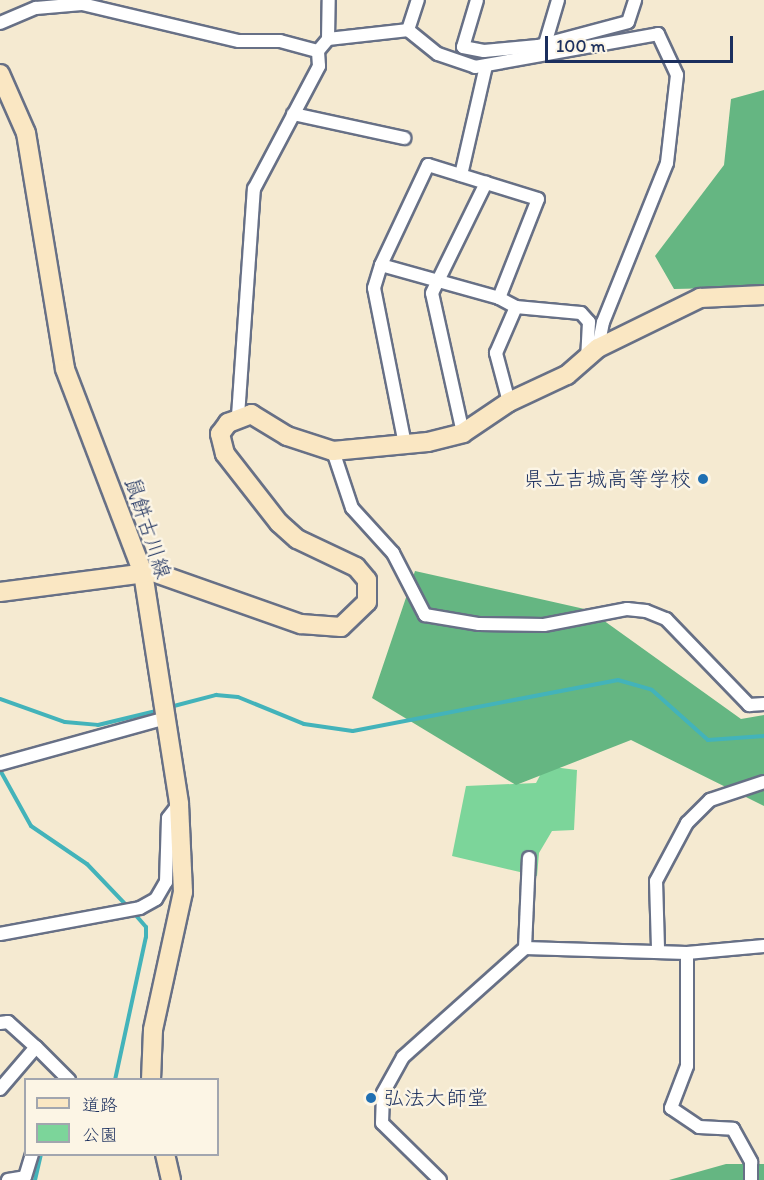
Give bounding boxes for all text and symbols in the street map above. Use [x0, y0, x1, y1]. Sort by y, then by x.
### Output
scale bar [548, 24, 736, 62]
text: 100 m [556, 35, 606, 57]
place label: 県立吉城高等学校 [523, 466, 691, 492]
marker: 県立吉城高等学校 [696, 472, 710, 486]
street label: 鼠餅古川線 [120, 474, 176, 582]
legend [24, 1078, 219, 1156]
place label: 弘法大師堂 [383, 1085, 488, 1111]
marker: 弘法大師堂 [364, 1091, 378, 1105]
text: 道路 [82, 1094, 118, 1116]
text: 公園 [82, 1124, 118, 1146]

